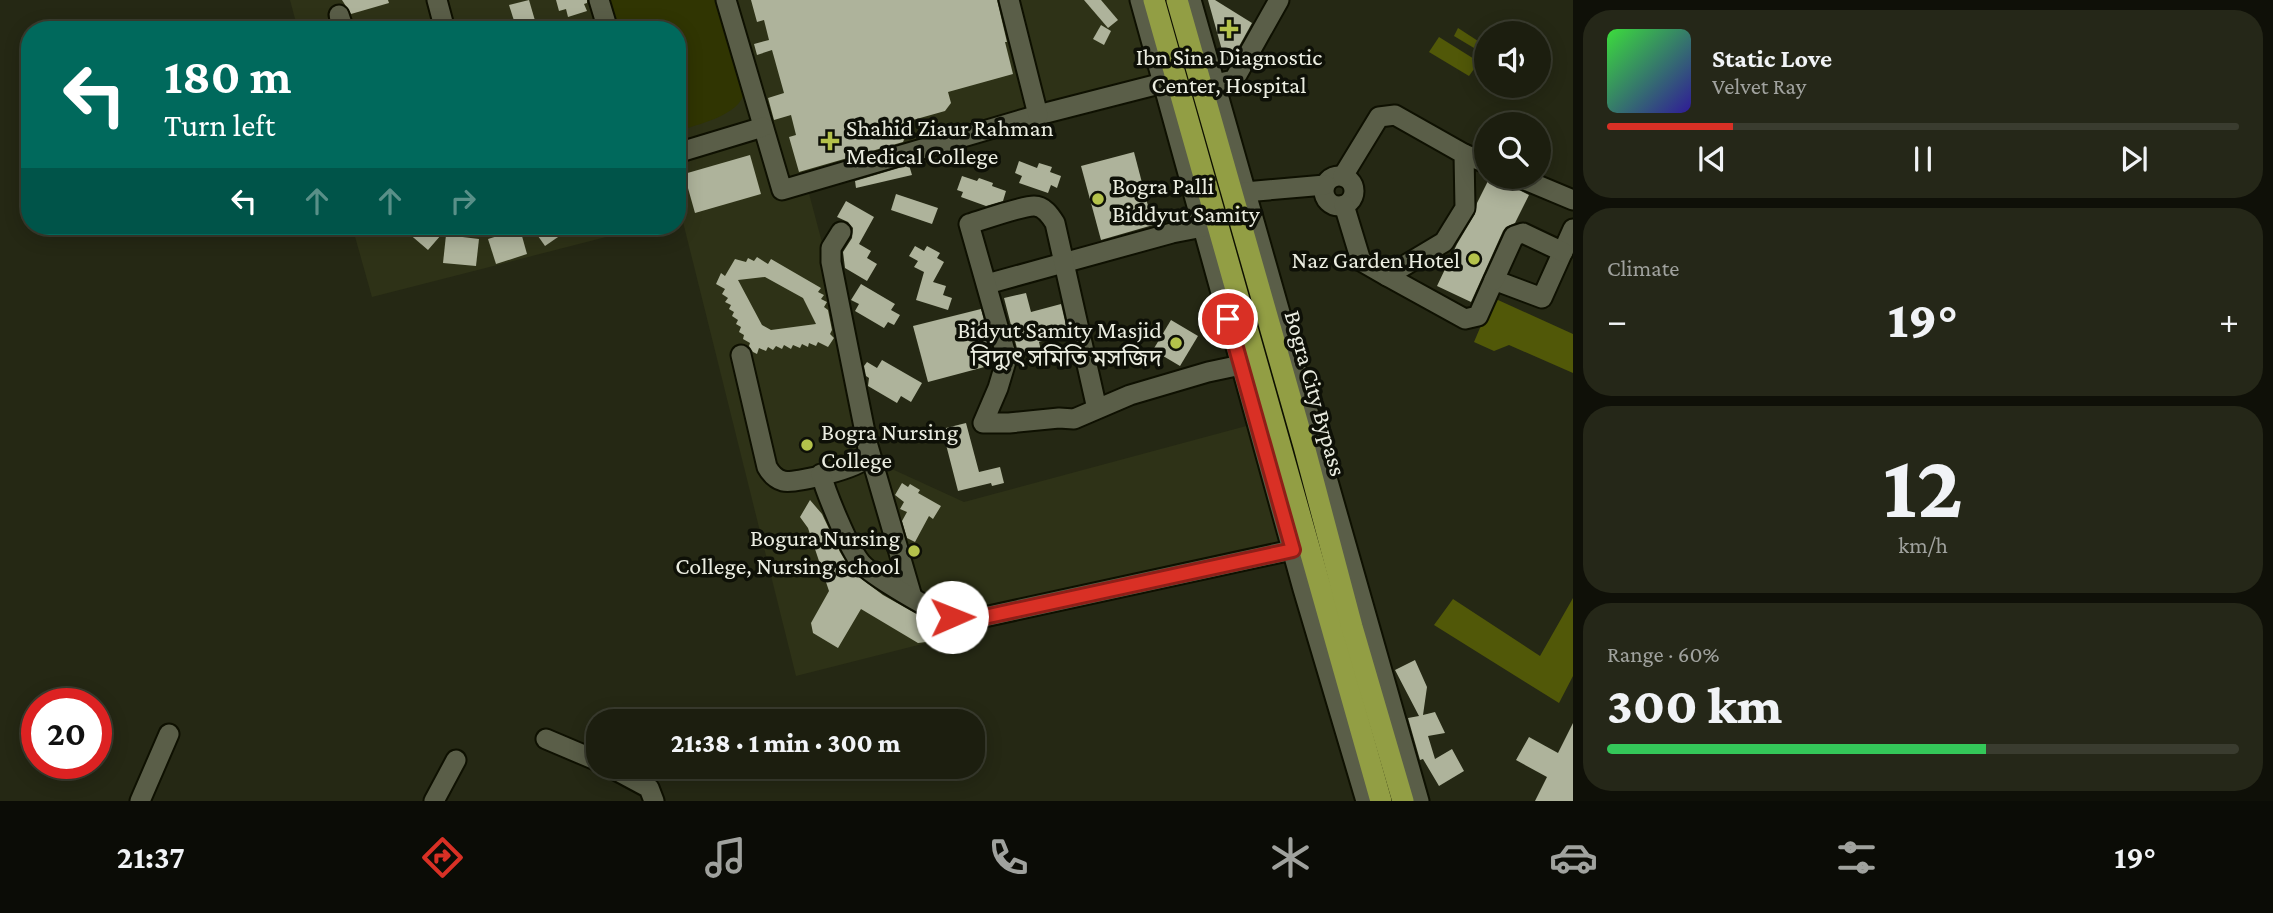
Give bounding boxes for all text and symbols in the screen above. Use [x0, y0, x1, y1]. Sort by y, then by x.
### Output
marker: Ibn Sina Diagnostic Center, Hospital [1219, 19, 1239, 39]
map controls [1474, 21, 1551, 189]
button: sound [1474, 21, 1551, 98]
place label: Ibn Sina Diagnostic Center, Hospital [1136, 43, 1322, 98]
text: Static Love [1712, 44, 1832, 73]
icon: left [49, 49, 140, 140]
text: 180 m [164, 49, 292, 104]
text: Velvet Ray [1712, 73, 1806, 99]
text: Turn left [164, 107, 275, 143]
button: search [1474, 112, 1551, 189]
place label: Shahid Ziaur Rahman Medical College [846, 114, 1054, 169]
marker: Shahid Ziaur Rahman Medical College [820, 131, 840, 151]
icon: previous [1693, 140, 1731, 178]
icon: pause [1904, 140, 1942, 178]
icon: next [2115, 140, 2153, 178]
place label: Bogra Palli Biddyut Samity [1112, 172, 1261, 227]
icon: left [225, 182, 263, 220]
icon: ahead [298, 182, 336, 220]
icon: ahead [371, 182, 409, 220]
icon: right [444, 182, 482, 220]
marker: Bogra Palli Biddyut Samity [1090, 191, 1106, 207]
place label: Naz Garden Hotel [1291, 246, 1460, 273]
marker: Naz Garden Hotel [1466, 251, 1482, 267]
text: Climate [1607, 255, 1679, 281]
pin [1198, 289, 1258, 349]
text: 19° [1888, 290, 1958, 348]
text: − [1607, 299, 1627, 341]
text: + [2219, 299, 2239, 341]
icon: arrive [1209, 300, 1247, 338]
street label: Bogra City Bypass [1279, 307, 1353, 479]
place label: Bidyut Samity Masjid বিদ্যুৎ সমিতি মসজিদ [957, 316, 1163, 371]
marker: Bidyut Samity Masjid বিদ্যুৎ সমিতি মসজিদ [1168, 335, 1184, 351]
place label: Bogra Nursing College [821, 418, 959, 473]
text: 12 [1883, 435, 1963, 537]
marker: Bogra Nursing College [799, 437, 815, 453]
place label: Bogura Nursing College, Nursing school [675, 524, 900, 579]
text: km/h [1898, 532, 1948, 558]
marker: Bogura Nursing College, Nursing school [906, 543, 922, 559]
position arrow [915, 580, 989, 654]
text: Range · 60% [1607, 641, 1720, 667]
text: 300 km [1607, 676, 1782, 734]
speed limit sign: 20 [21, 688, 112, 779]
text: 21:38 · 1 min · 300 m [671, 729, 900, 758]
icon: directions [418, 833, 467, 882]
icon: music [701, 833, 750, 882]
icon: phone [984, 833, 1033, 882]
icon: climate [1266, 833, 1315, 882]
icon: car [1549, 833, 1598, 882]
icon: filters [1832, 833, 1881, 882]
text: 21:37 [117, 839, 185, 875]
text: 19° [2114, 839, 2156, 875]

